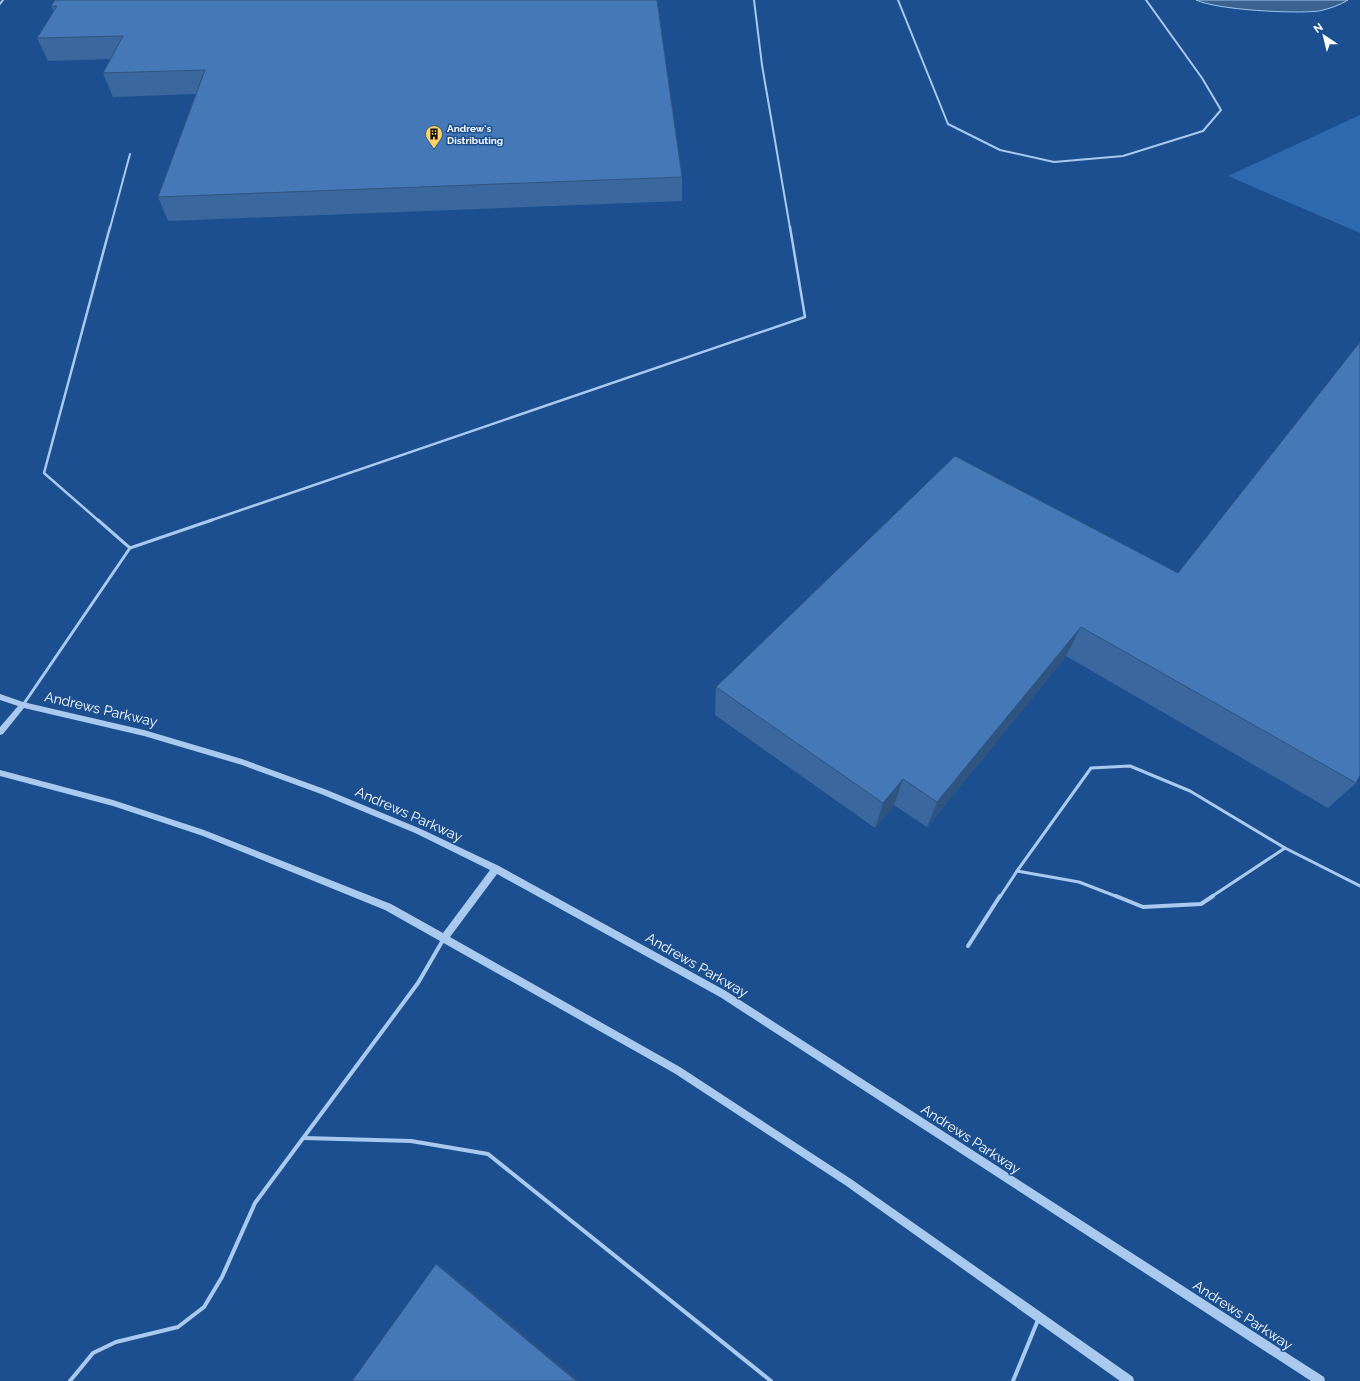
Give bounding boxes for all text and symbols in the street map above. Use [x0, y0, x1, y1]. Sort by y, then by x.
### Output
north arrow [1304, 16, 1344, 56]
text: N [1311, 20, 1326, 36]
place label: Andrew's Distributing [447, 123, 503, 146]
building icon: Andrew's Distributing [424, 124, 444, 149]
street label: Andrews Parkway [43, 688, 159, 730]
street label: Andrews Parkway [353, 783, 465, 845]
street label: Andrews Parkway [643, 929, 751, 1001]
street label: Andrews Parkway [918, 1101, 1024, 1177]
street label: Andrews Parkway [1190, 1277, 1296, 1353]

